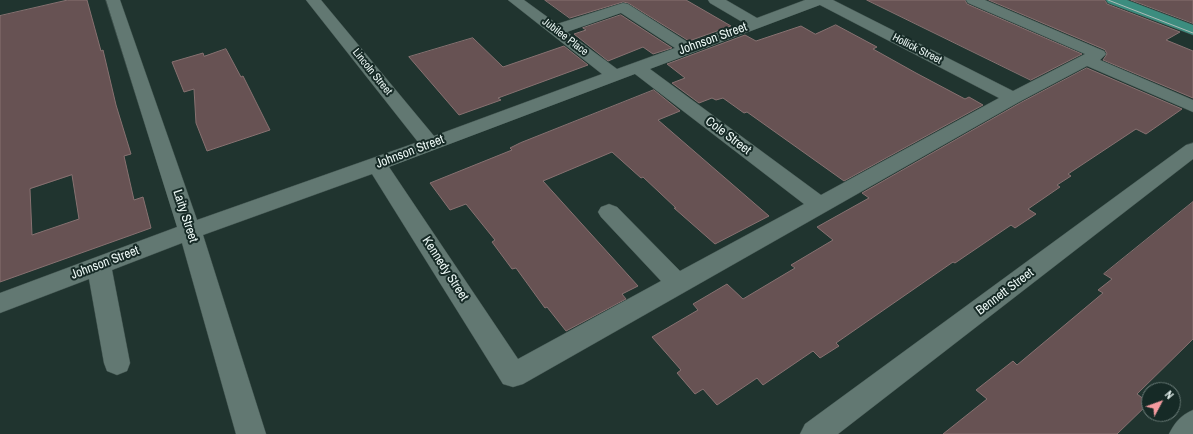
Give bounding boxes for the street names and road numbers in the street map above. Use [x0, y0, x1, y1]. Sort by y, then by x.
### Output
street label: Jubilee Place [539, 15, 591, 59]
street label: Johnson Street [677, 19, 749, 59]
street label: Hollick Street [890, 31, 944, 67]
street label: Lincoln Street [349, 46, 395, 98]
street label: Cole Street [702, 114, 754, 158]
street label: Johnson Street [374, 132, 446, 172]
street label: Laity Street [169, 188, 201, 244]
street label: Kennedy Street [418, 234, 472, 304]
street label: Johnson Street [69, 243, 141, 283]
street label: Bennett Street [973, 265, 1037, 319]

